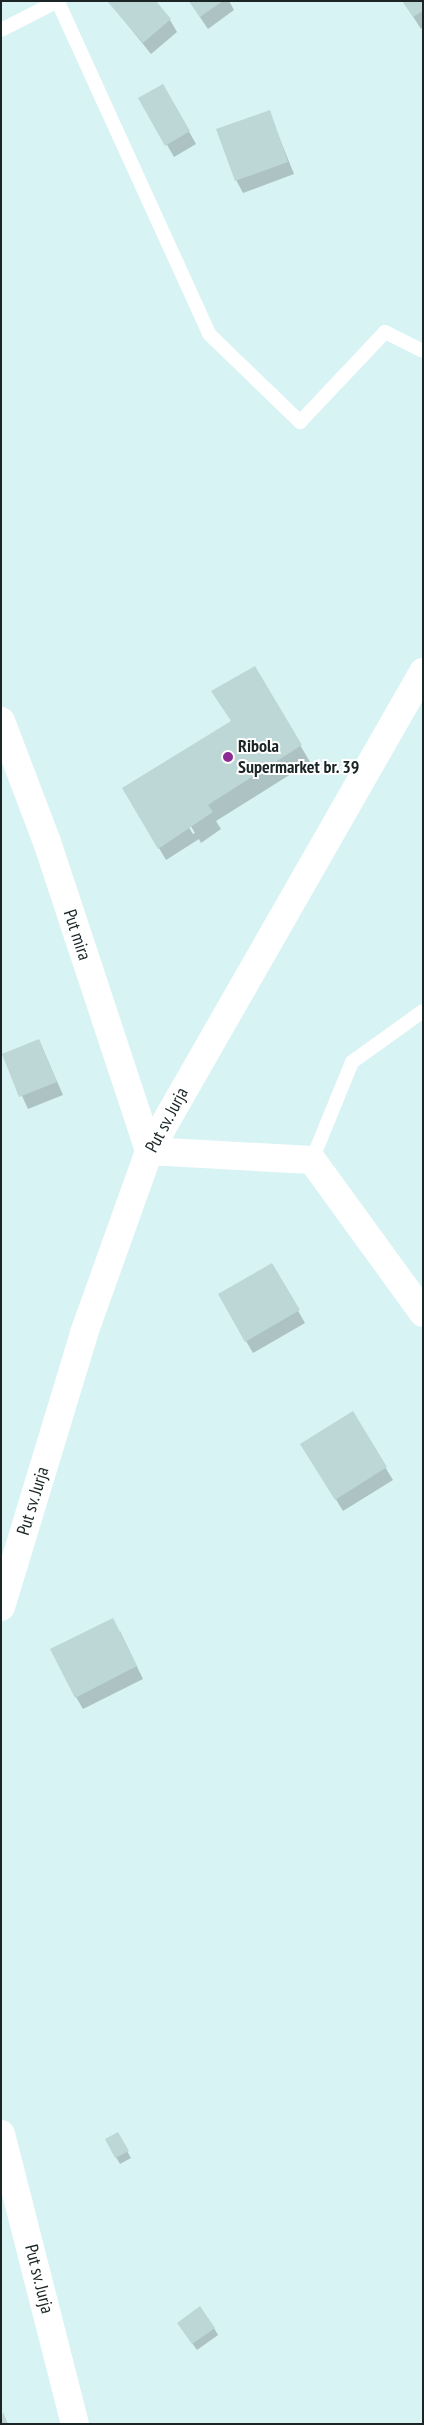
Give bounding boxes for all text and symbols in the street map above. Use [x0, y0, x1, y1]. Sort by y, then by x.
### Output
place label: Ribola Supermarket br. 39 [238, 736, 361, 779]
marker: Ribola Supermarket br. 39 [222, 751, 234, 763]
street label: Put mira [59, 907, 95, 963]
street label: Put sv. Jurja [141, 1083, 193, 1157]
street label: Put sv. Jurja [12, 1464, 54, 1538]
street label: Put sv. Jurja [20, 2242, 58, 2316]

